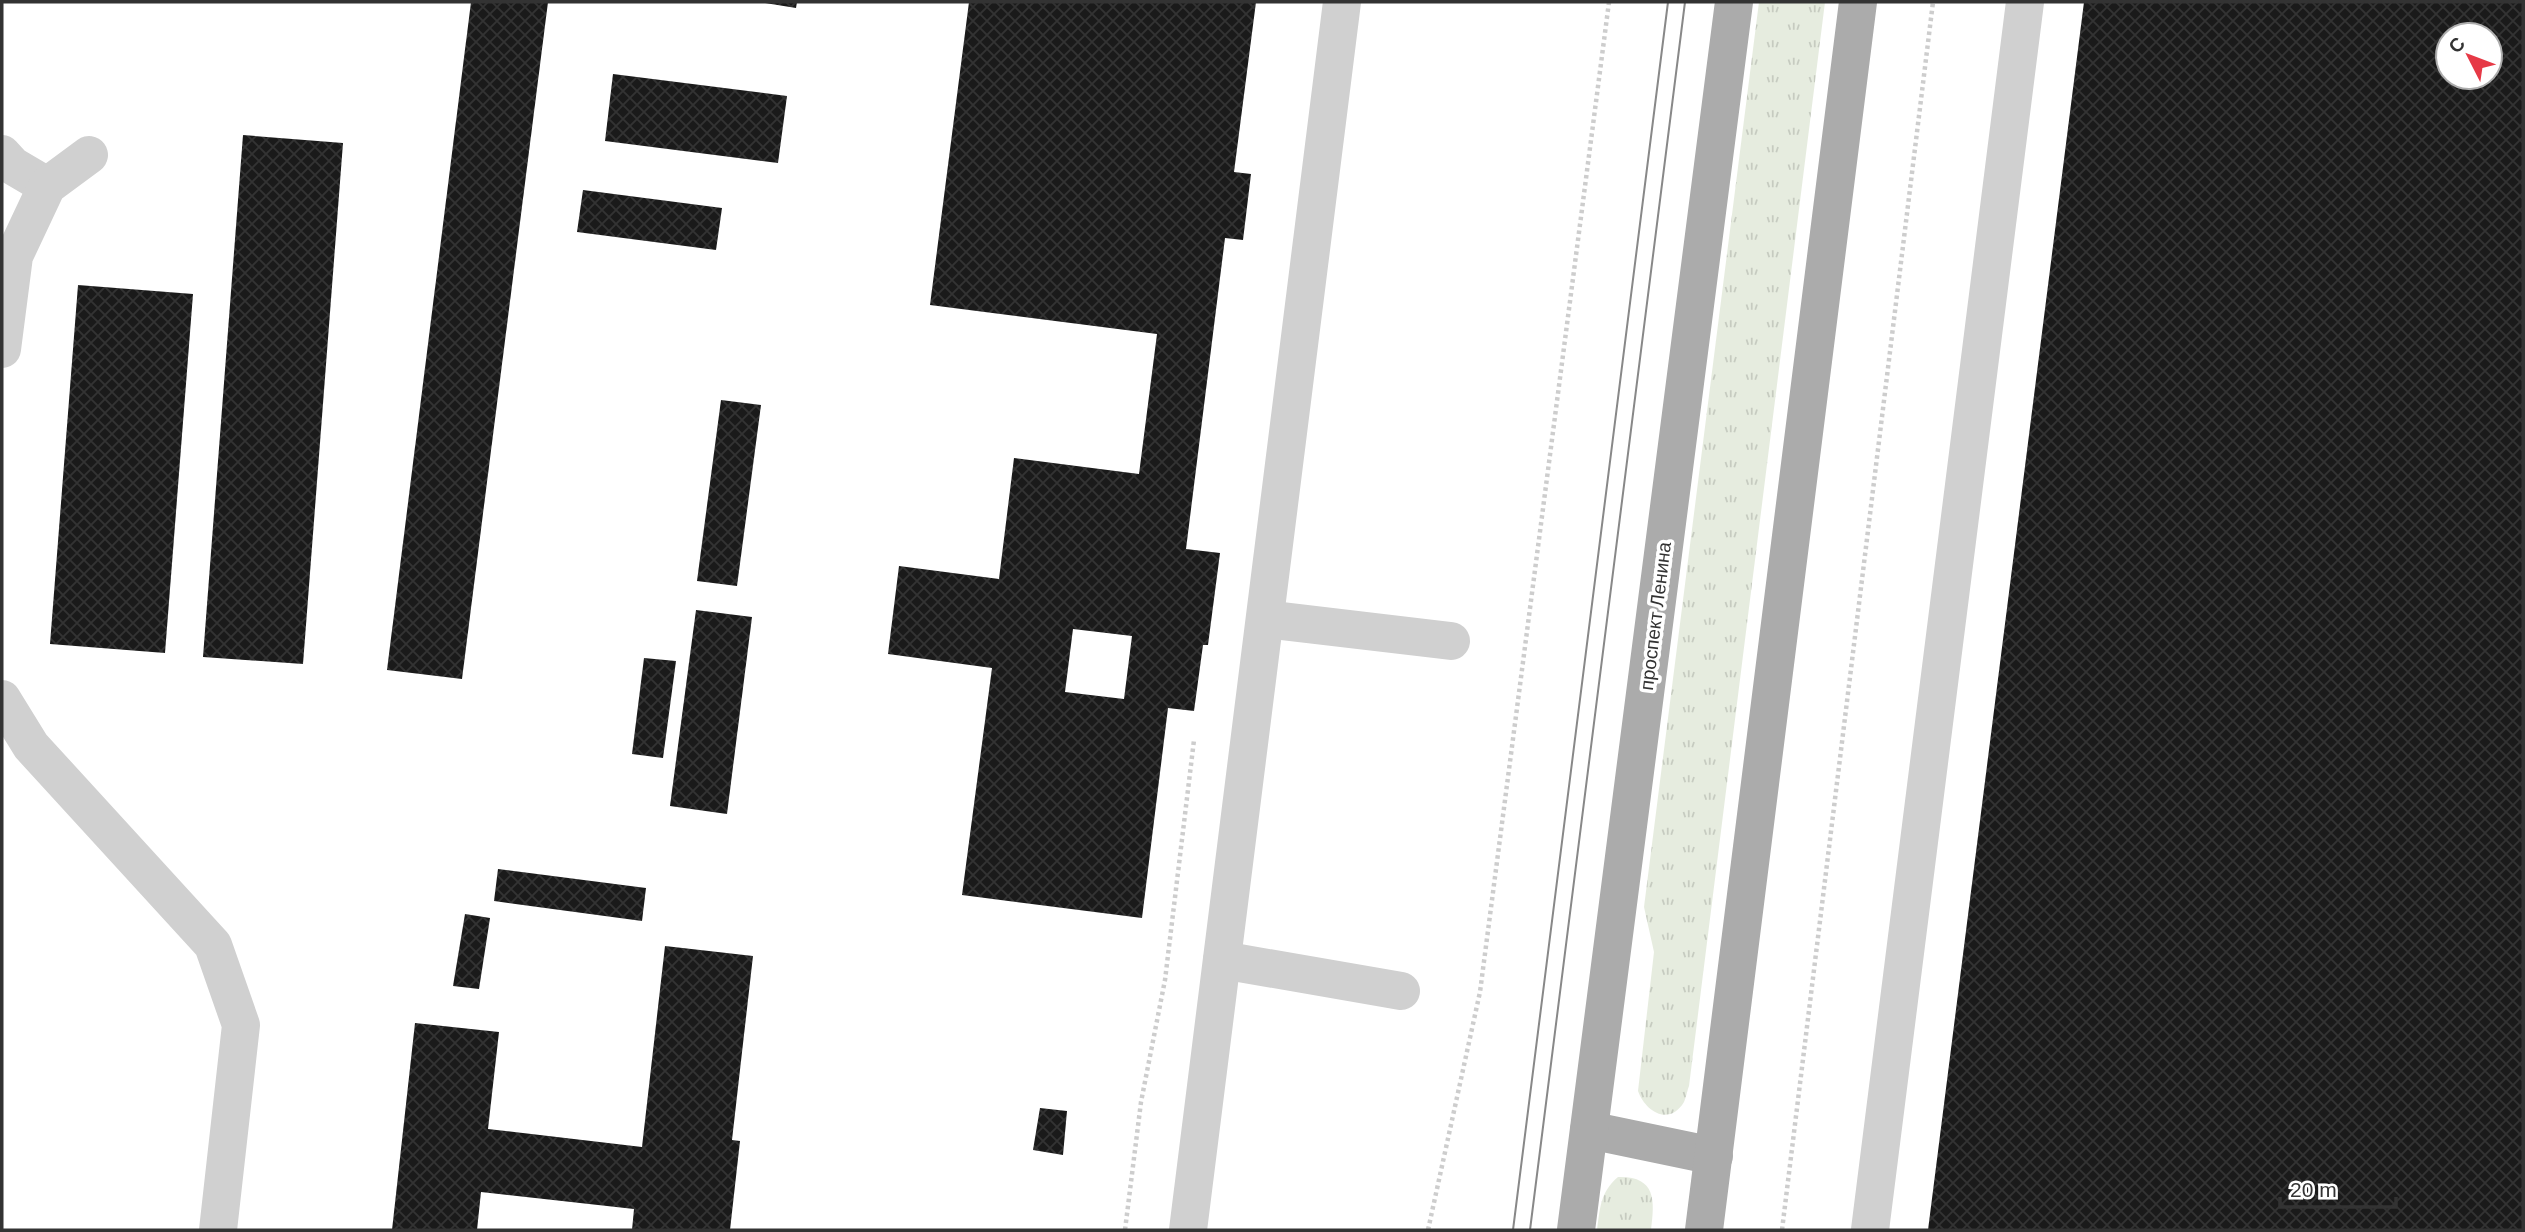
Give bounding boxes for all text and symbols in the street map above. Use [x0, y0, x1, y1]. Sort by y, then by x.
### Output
north arrow [2434, 21, 2504, 91]
text: С [2444, 33, 2469, 57]
street label: проспект Ленина [1636, 540, 1675, 692]
scale bar [2280, 1166, 2396, 1210]
text: 20 m [2290, 1178, 2337, 1201]

